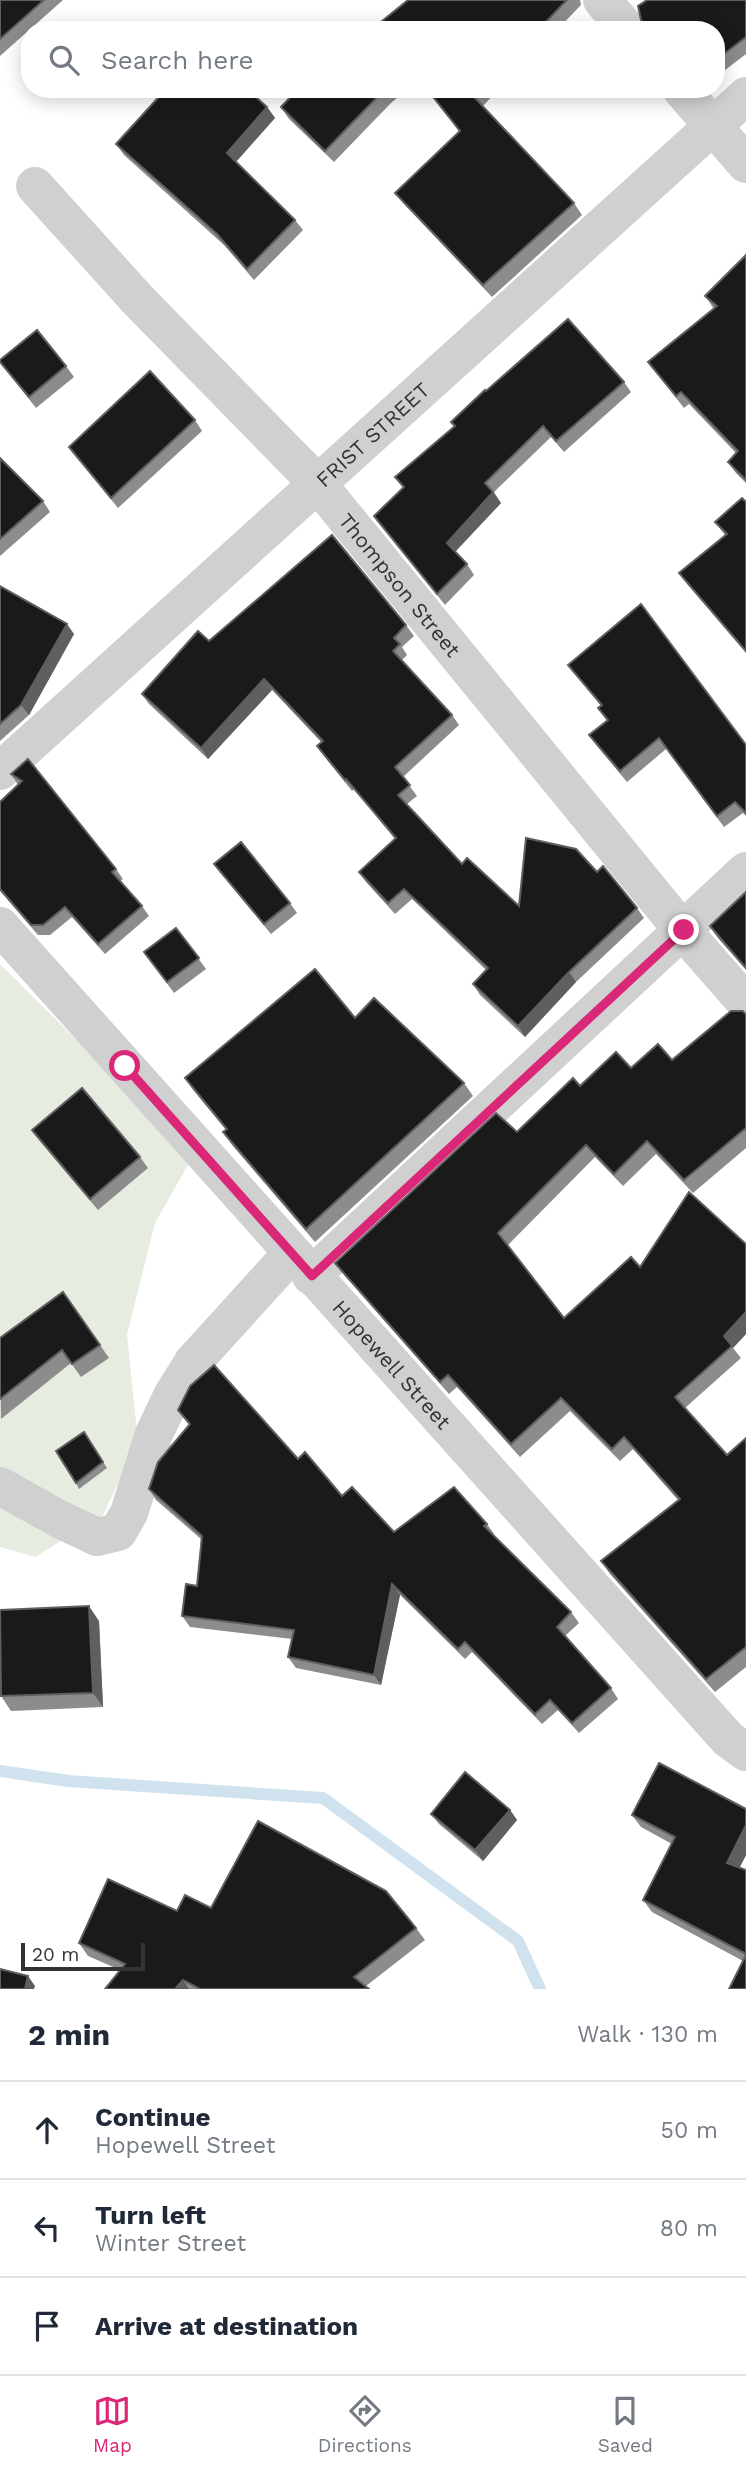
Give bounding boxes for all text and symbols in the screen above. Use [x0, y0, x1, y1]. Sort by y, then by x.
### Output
search box [21, 21, 725, 98]
icon: search [45, 41, 83, 79]
text: Search here [101, 45, 253, 75]
street label: FRIST STREET [310, 376, 434, 492]
street label: Thompson Street [334, 508, 466, 662]
route end [668, 914, 699, 945]
route start [109, 1050, 140, 1081]
street label: Hopewell Street [328, 1294, 457, 1434]
scale bar [21, 1940, 145, 1972]
text: 20 m [32, 1943, 79, 1966]
text: 2 min [28, 2017, 110, 2052]
text: Walk · 130 m [577, 2021, 718, 2048]
text: Continue [95, 2102, 211, 2132]
icon: ahead [28, 2111, 66, 2149]
text: 50 m [661, 2117, 718, 2144]
text: Hopewell Street [95, 2132, 275, 2159]
text: Turn left [95, 2200, 206, 2230]
icon: left [28, 2209, 66, 2247]
text: 80 m [660, 2215, 718, 2242]
text: Winter Street [95, 2230, 246, 2257]
icon: arrive [28, 2307, 66, 2345]
text: Arrive at destination [95, 2311, 358, 2341]
tab: Map [93, 2392, 132, 2457]
tab: Directions [318, 2392, 412, 2457]
tab: Saved [598, 2392, 653, 2457]

